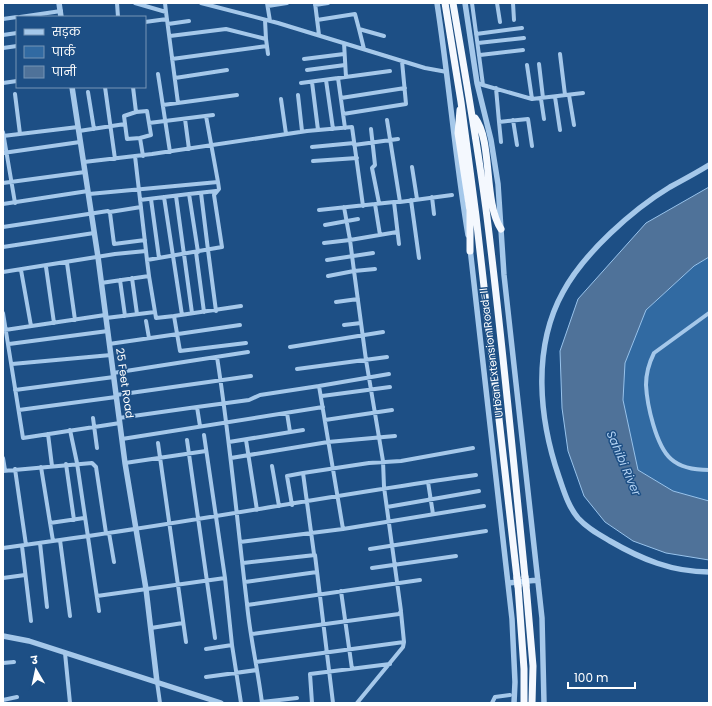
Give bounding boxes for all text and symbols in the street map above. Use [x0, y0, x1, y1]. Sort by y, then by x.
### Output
legend [16, 16, 146, 88]
text: सड़क [51, 23, 82, 40]
text: पार्क [51, 43, 76, 60]
text: पानी [51, 63, 77, 80]
street label: Urban Extension Road-II [475, 287, 507, 419]
street label: 25 Feet Road [112, 347, 138, 419]
water label: Sahibi River [603, 428, 646, 499]
north arrow [16, 650, 56, 690]
text: उ [29, 652, 40, 669]
scale bar [568, 664, 635, 690]
text: 100 m [574, 669, 608, 686]

